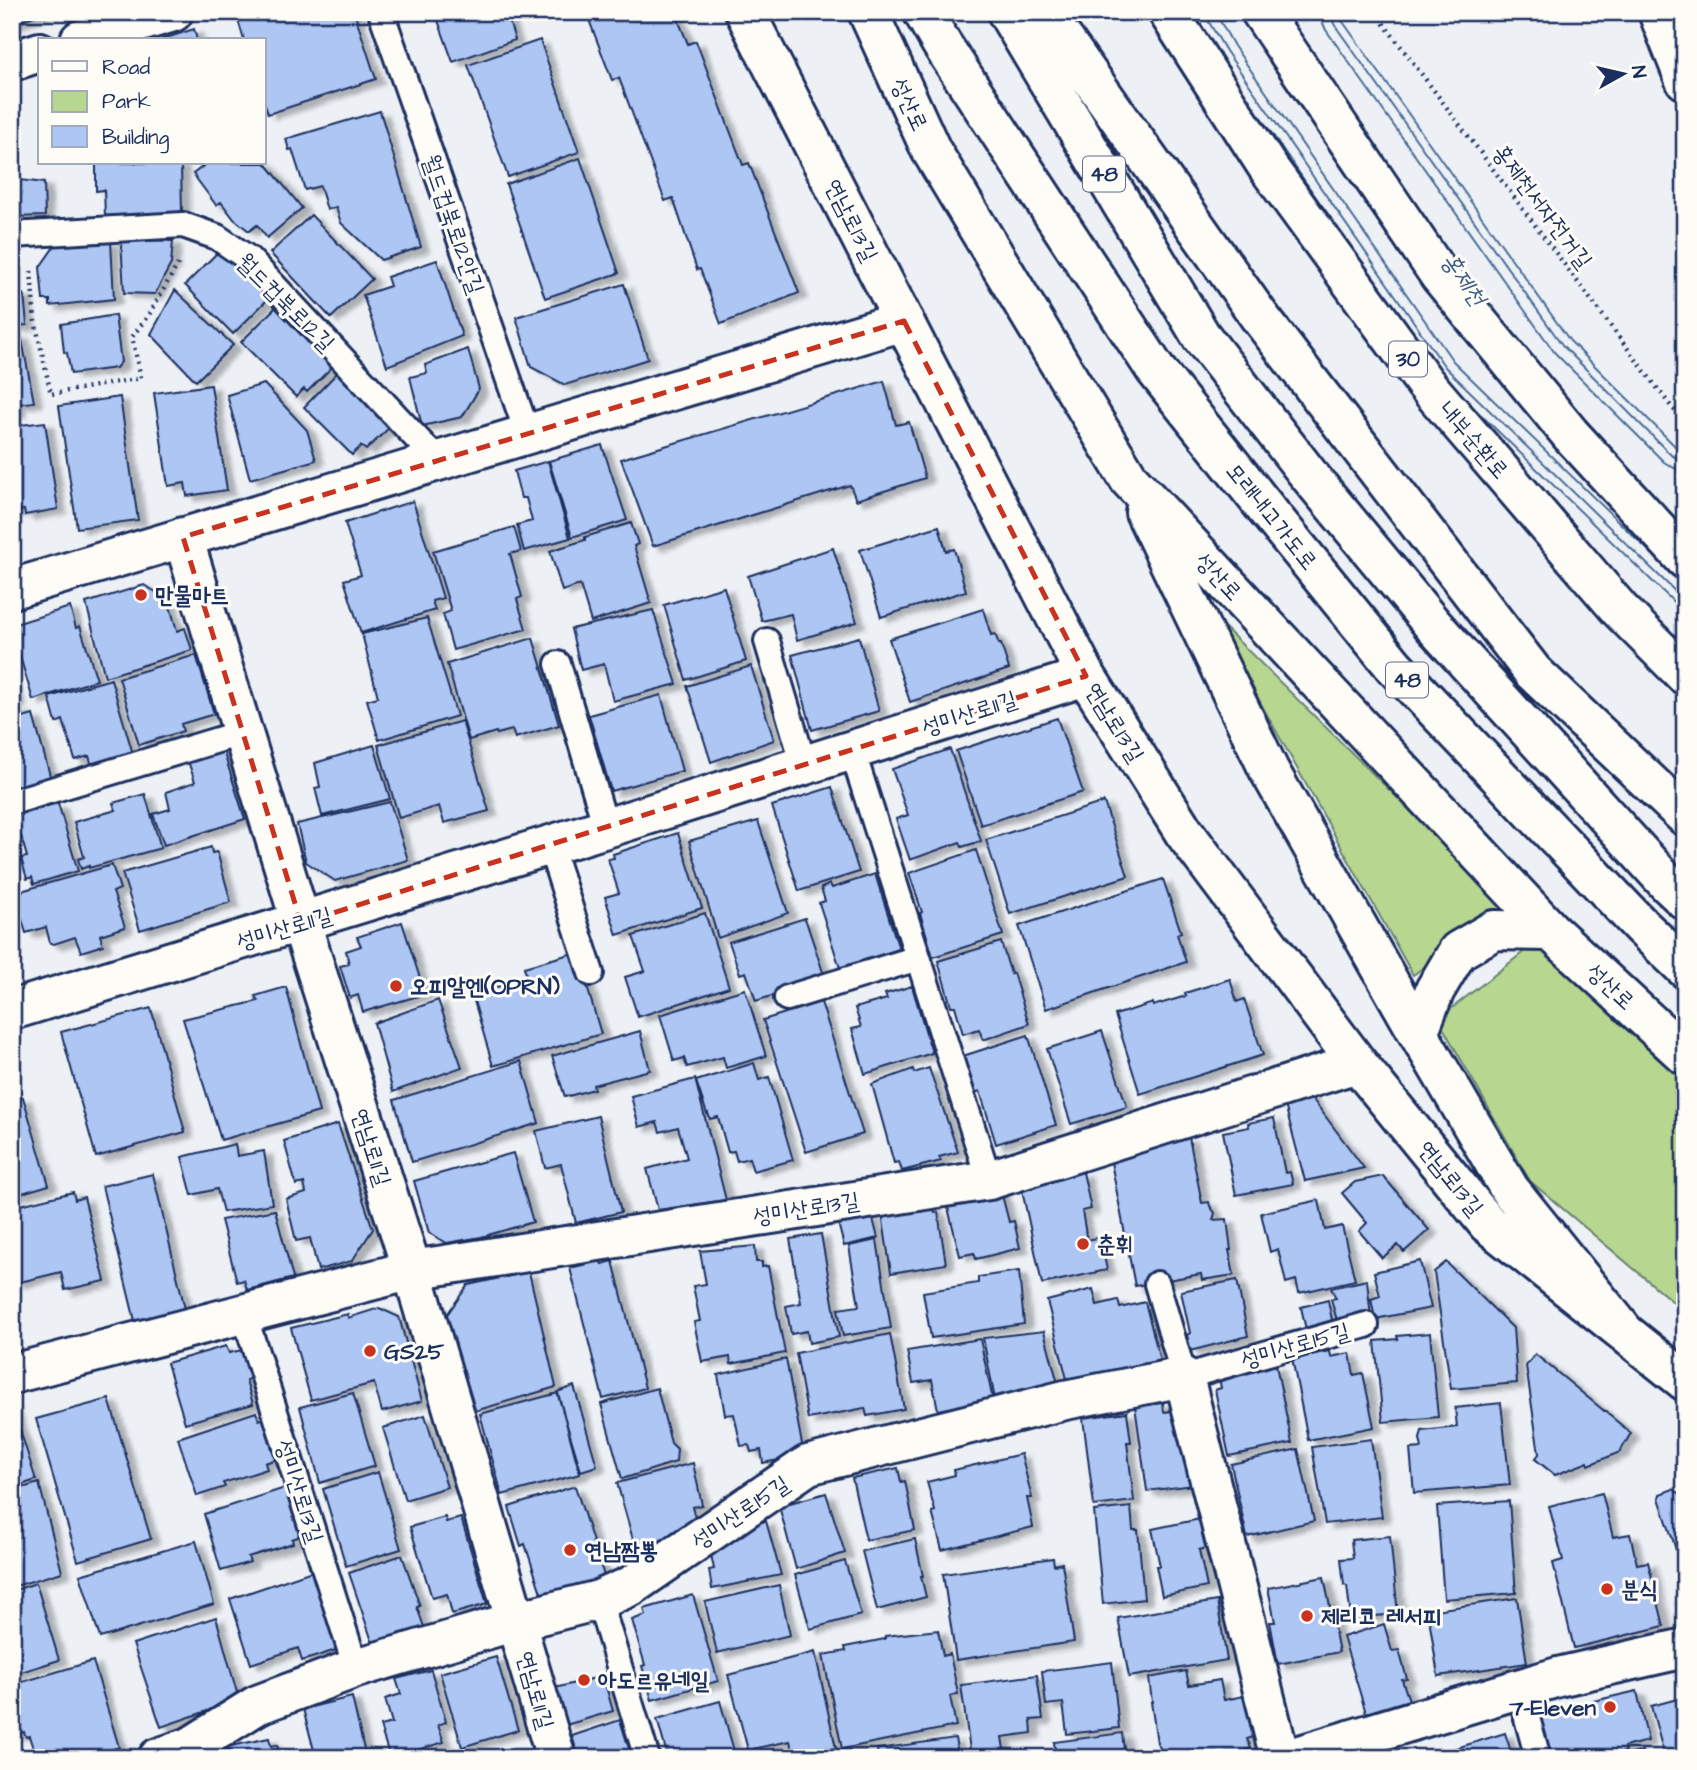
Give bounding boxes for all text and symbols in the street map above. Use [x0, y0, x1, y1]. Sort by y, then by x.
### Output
legend [38, 38, 266, 164]
north arrow [1588, 38, 1658, 108]
text: Road [102, 53, 150, 82]
text: N [1624, 64, 1653, 80]
street label: 성산로 [883, 72, 935, 136]
text: Park [102, 87, 151, 116]
text: Building [102, 123, 170, 154]
street label: 홍제천서자전거길 [1485, 138, 1600, 275]
street label: 월드컵북로12안길 [414, 150, 492, 298]
road number: 48 [1083, 156, 1125, 192]
street label: 연남로13길 [817, 174, 885, 267]
street label: 월드컵북로12길 [229, 246, 342, 359]
water label: 홍제천 [1433, 246, 1495, 315]
road number: 30 [1389, 342, 1427, 376]
street label: 내부순환로 [1431, 395, 1516, 486]
street label: 모래내고가도로 [1218, 456, 1324, 577]
street label: 성산로 [1188, 545, 1249, 608]
place label: 만물마트 [155, 580, 229, 612]
marker: 만물마트 [133, 587, 149, 603]
road number: 48 [1386, 662, 1428, 698]
street label: 연남로13길 [1077, 676, 1151, 769]
street label: 성미산로11길 [918, 684, 1021, 744]
street label: 성미산로11길 [233, 899, 336, 959]
street label: 성산로 [1579, 956, 1642, 1017]
place label: 오피알엔(OPRN) [410, 971, 560, 1003]
marker: 오피알엔(OPRN) [388, 978, 404, 994]
street label: 연남로11길 [343, 1104, 399, 1190]
street label: 연남로13길 [1410, 1134, 1491, 1223]
street label: 성미산로13길 [751, 1185, 862, 1233]
place label: 춘휘 [1097, 1229, 1134, 1261]
marker: 춘휘 [1075, 1236, 1091, 1252]
street label: 성미산로15길 [1237, 1315, 1353, 1377]
place label: GS25 [384, 1336, 445, 1368]
marker: GS25 [362, 1343, 378, 1359]
street label: 성미산로13길 [267, 1435, 331, 1547]
street label: 성미산로15길 [685, 1468, 796, 1557]
place label: 연남짬뽕 [584, 1535, 658, 1567]
marker: 연남짬뽕 [562, 1542, 578, 1558]
place label: 분식 [1621, 1574, 1658, 1606]
marker: 분식 [1599, 1581, 1615, 1597]
place label: 제리코 레서피 [1321, 1601, 1441, 1633]
marker: 제리코 레서피 [1299, 1608, 1315, 1624]
street label: 연남로11길 [509, 1647, 561, 1733]
place label: 아도르유네일 [598, 1665, 710, 1697]
marker: 아도르유네일 [576, 1672, 592, 1688]
place label: 7-Eleven [1508, 1692, 1596, 1724]
marker: 7-Eleven [1602, 1699, 1618, 1715]

